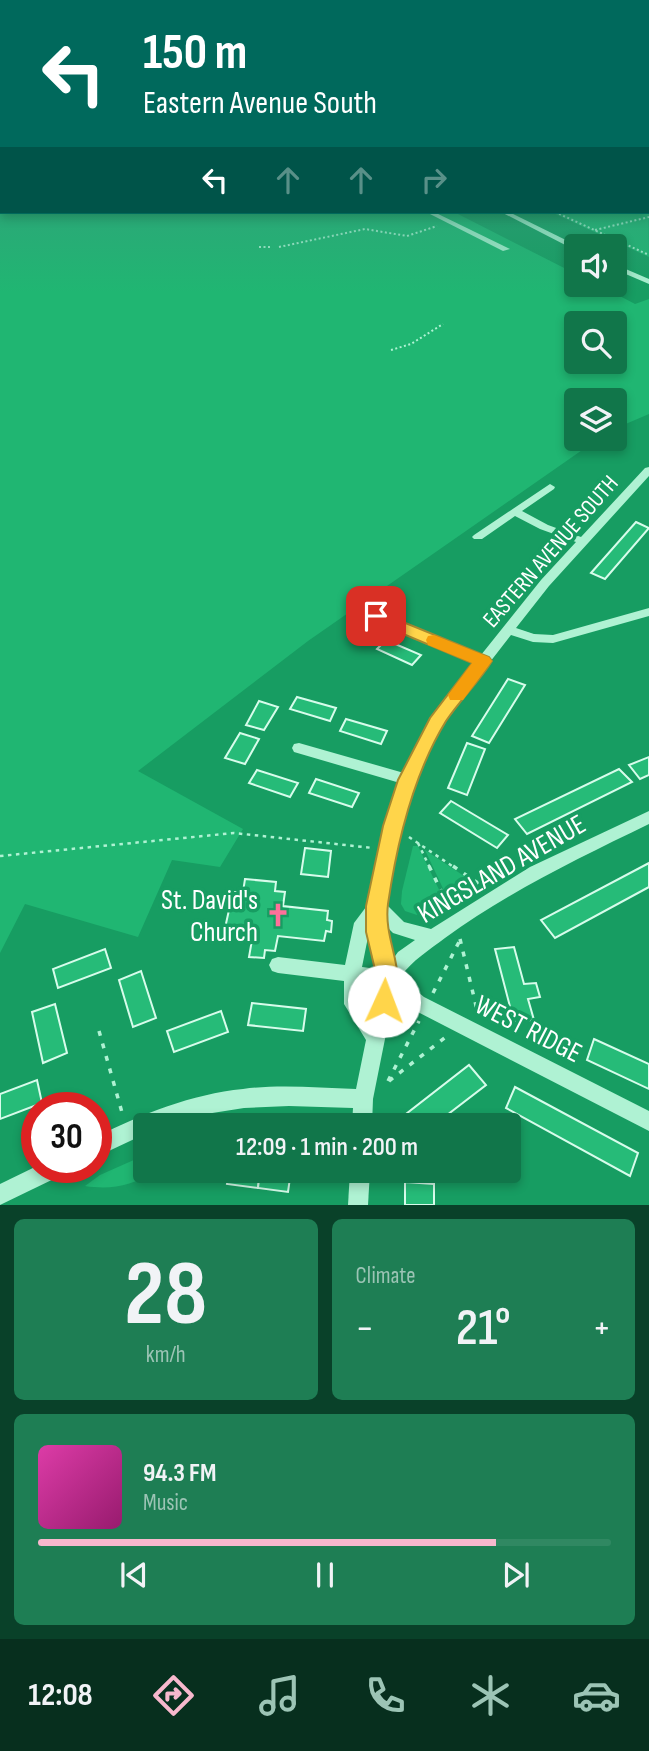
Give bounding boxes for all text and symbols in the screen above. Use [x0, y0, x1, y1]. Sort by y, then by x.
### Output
text: 150 m [143, 24, 247, 83]
icon: left [28, 28, 119, 119]
text: Eastern Avenue South [143, 84, 377, 123]
icon: left [196, 161, 234, 199]
icon: ahead [269, 161, 307, 199]
icon: ahead [342, 161, 380, 199]
icon: right [415, 161, 453, 199]
map controls [564, 234, 627, 451]
button: sound [564, 234, 627, 297]
button: search [564, 311, 627, 374]
button: layers [564, 388, 627, 451]
street label: EASTERN AVENUE SOUTH [477, 470, 624, 633]
pin [346, 586, 406, 646]
icon: arrive [357, 597, 395, 635]
street label: KINGSLAND AVENUE [412, 808, 592, 931]
place label: St. David's Church [161, 884, 258, 949]
church icon: St. David's Church [264, 901, 292, 929]
position arrow [347, 964, 421, 1038]
street label: WEST RIDGE [469, 988, 587, 1070]
speed limit sign: 30 [21, 1092, 112, 1183]
text: 12:09 · 1 min · 200 m [236, 1132, 418, 1163]
text: 28 [124, 1241, 207, 1350]
text: Climate [356, 1262, 415, 1290]
text: 21° [456, 1297, 511, 1360]
text: − [356, 1306, 374, 1351]
text: + [592, 1306, 611, 1351]
text: km/h [146, 1341, 186, 1369]
text: 94.3 FM [143, 1458, 216, 1489]
text: Music [143, 1489, 188, 1517]
icon: previous [115, 1556, 153, 1594]
icon: pause [306, 1556, 344, 1594]
icon: next [497, 1556, 535, 1594]
icon: directions [149, 1671, 198, 1720]
icon: music [255, 1671, 304, 1720]
icon: phone [361, 1671, 410, 1720]
icon: climate [466, 1671, 515, 1720]
icon: car [572, 1671, 621, 1720]
text: 12:08 [28, 1676, 93, 1715]

